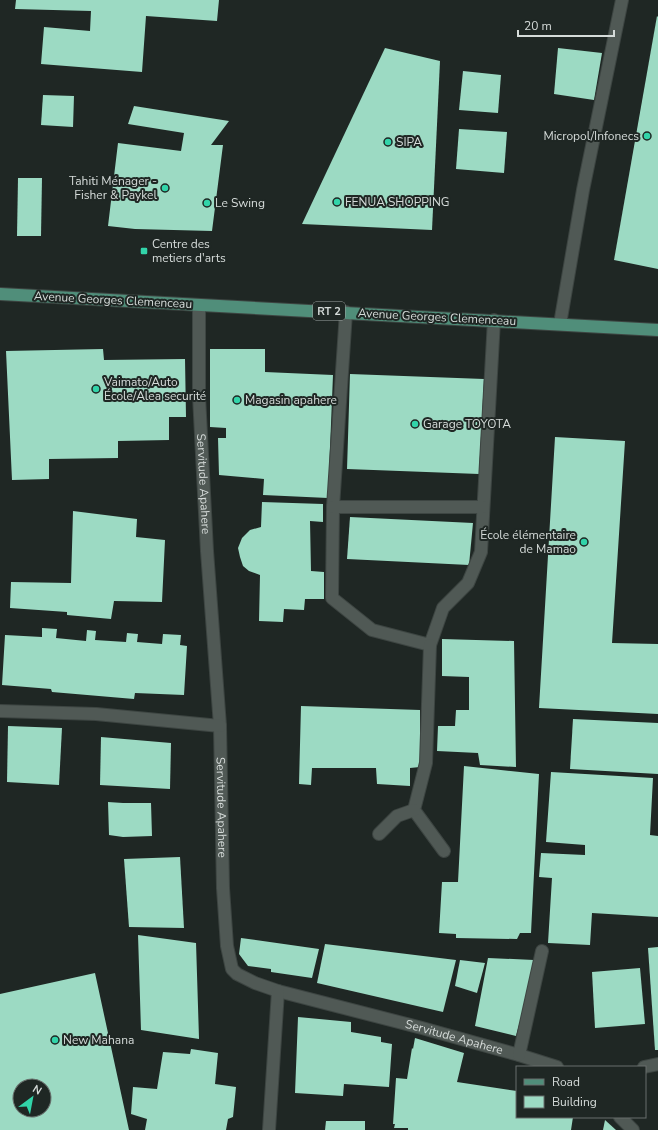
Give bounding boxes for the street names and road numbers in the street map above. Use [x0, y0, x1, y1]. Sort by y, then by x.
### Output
street label: Avenue Georges Clemenceau [33, 288, 193, 312]
road number: RT 2 [313, 302, 345, 320]
street label: Avenue Georges Clemenceau [357, 305, 517, 329]
street label: Servitude Apahere [193, 433, 214, 535]
street label: Servitude Apahere [213, 757, 230, 858]
street label: Servitude Apahere [404, 1016, 505, 1058]

